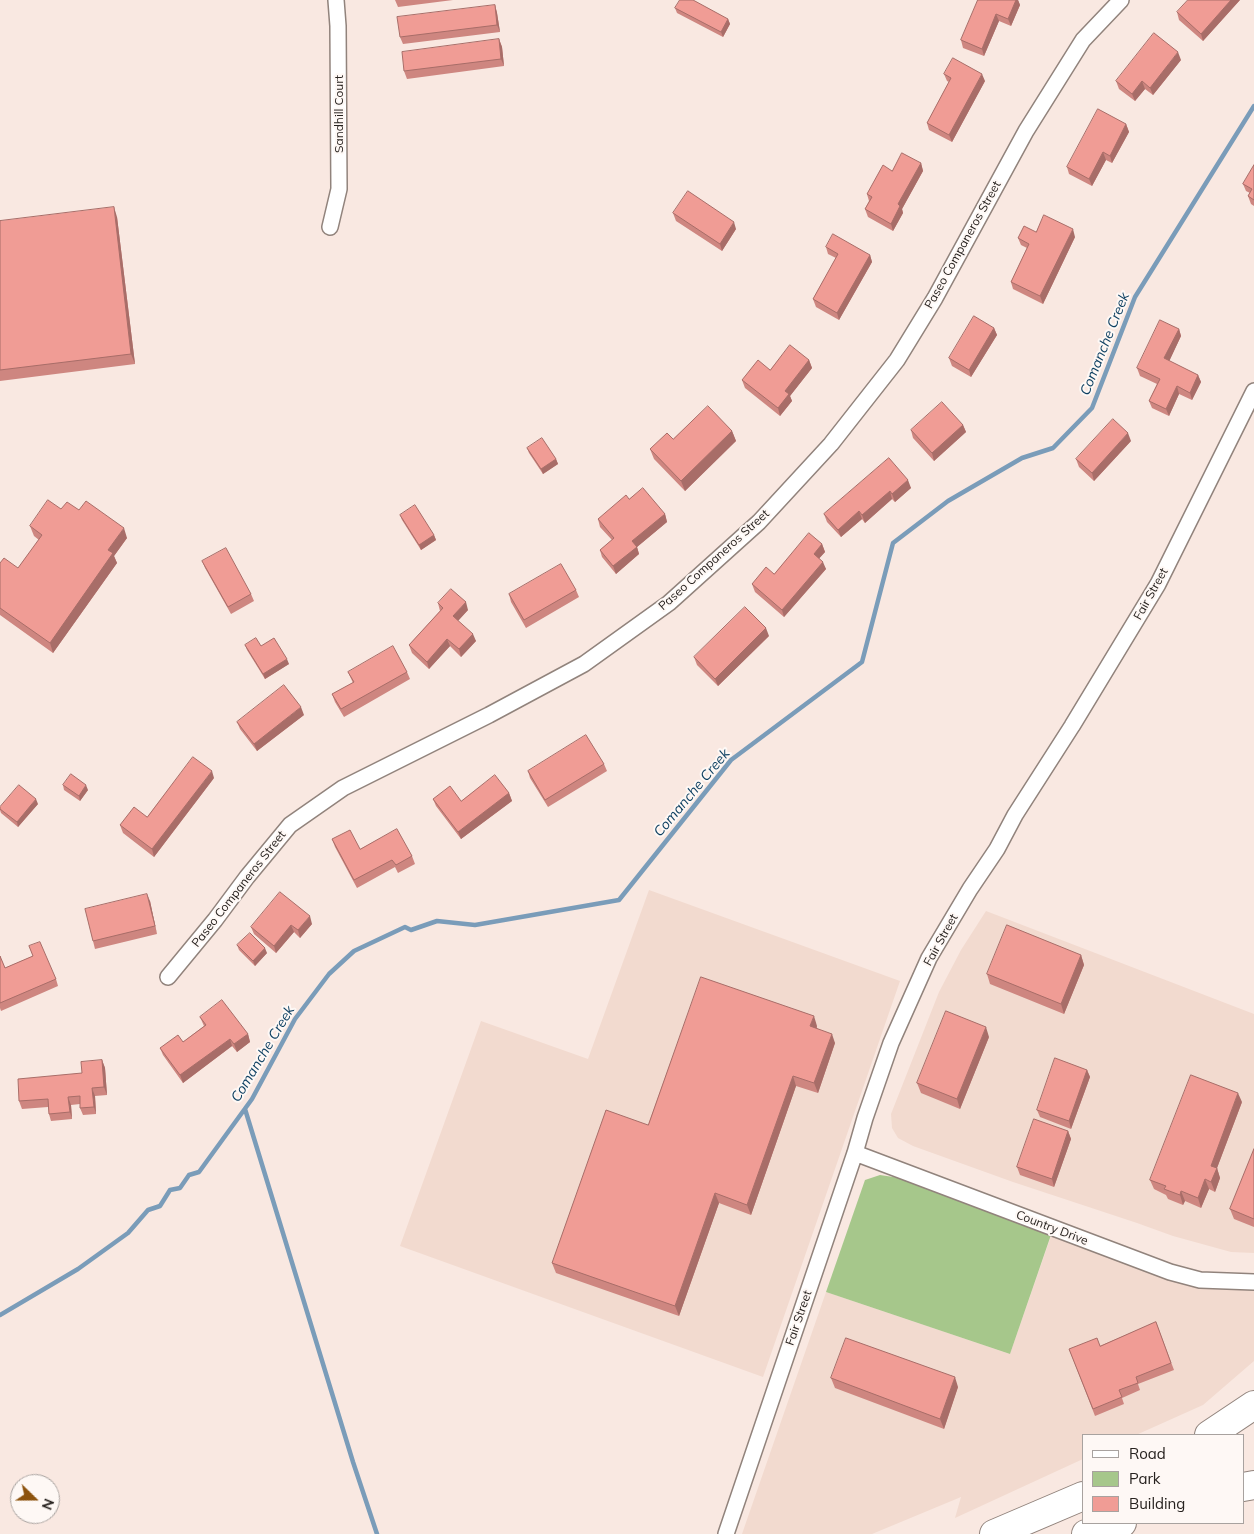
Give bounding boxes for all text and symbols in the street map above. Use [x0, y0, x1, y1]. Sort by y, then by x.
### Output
street label: Sandhill Court [332, 75, 346, 153]
street label: Paseo Companeros Street [922, 179, 1004, 311]
water label: Comanche Creek [1077, 290, 1133, 398]
street label: Paseo Companeros Street [656, 507, 772, 613]
street label: Fair Street [1131, 565, 1171, 623]
water label: Comanche Creek [650, 746, 734, 840]
street label: Paseo Companeros Street [189, 828, 289, 950]
street label: Fair Street [921, 911, 961, 969]
water label: Comanche Creek [228, 1003, 298, 1105]
street label: Country Drive [1014, 1208, 1090, 1248]
street label: Fair Street [783, 1289, 815, 1347]
legend [1082, 1434, 1244, 1524]
text: Road [1129, 1444, 1166, 1463]
text: Park [1129, 1469, 1161, 1488]
north arrow [10, 1474, 60, 1524]
text: Building [1129, 1494, 1185, 1513]
text: N [38, 1496, 58, 1513]

